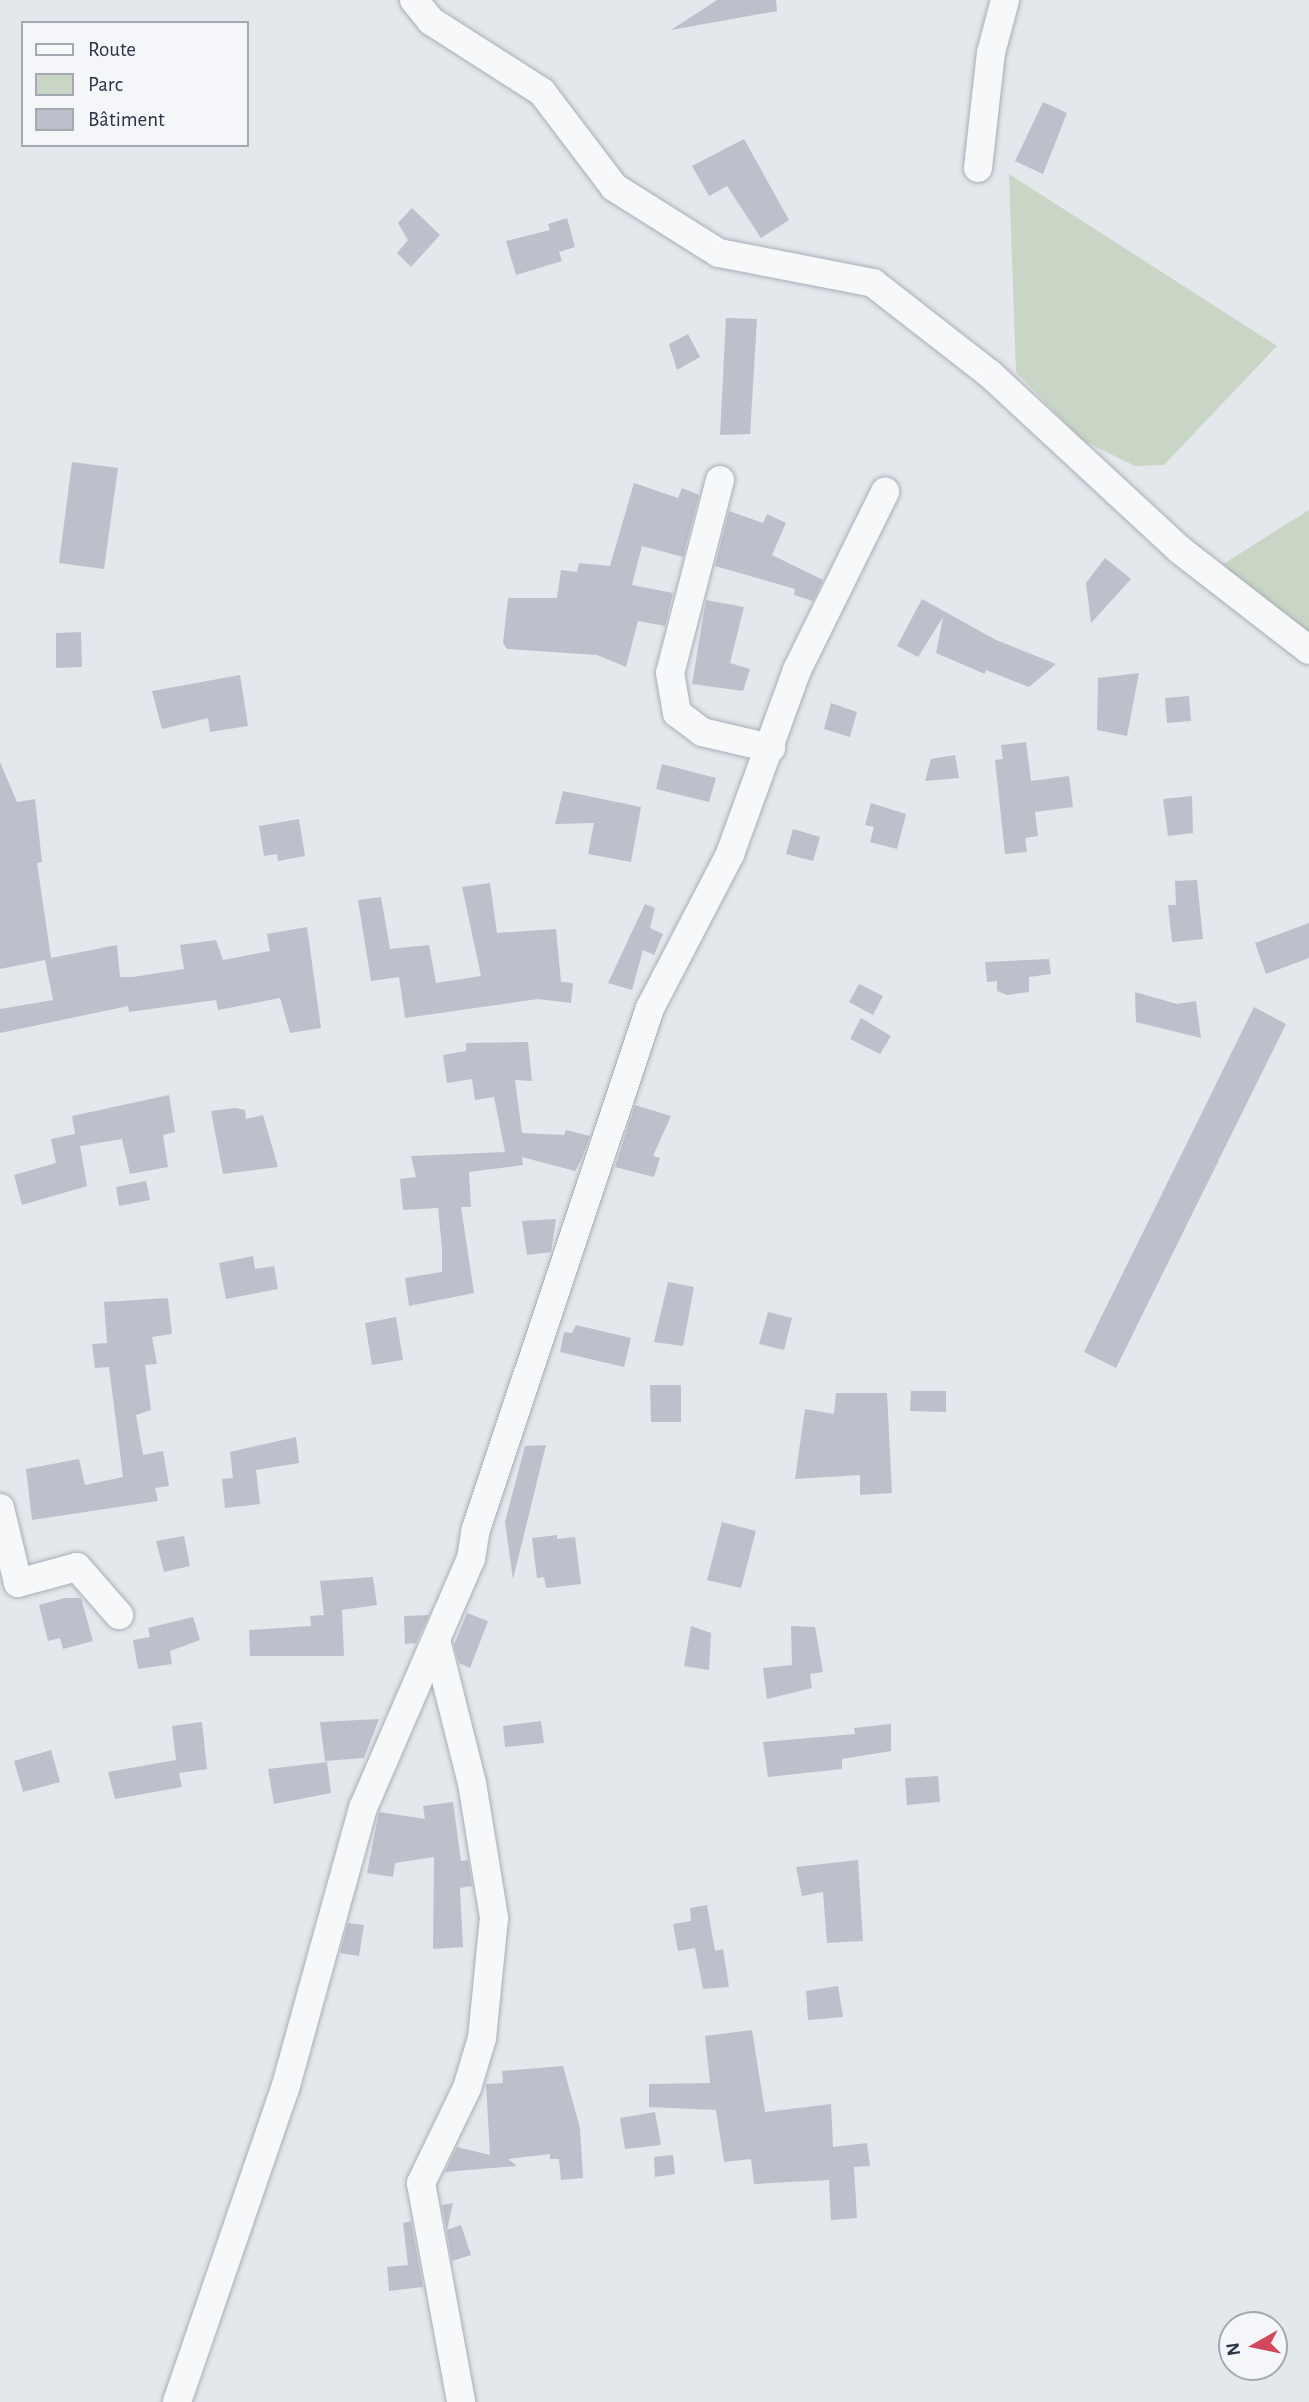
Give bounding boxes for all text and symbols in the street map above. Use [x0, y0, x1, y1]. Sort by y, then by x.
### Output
legend [21, 21, 248, 147]
text: Route [88, 39, 136, 60]
text: Parc [88, 74, 123, 95]
text: Bâtiment [88, 109, 165, 130]
north arrow [1218, 2311, 1288, 2381]
text: N [1223, 2341, 1244, 2357]

